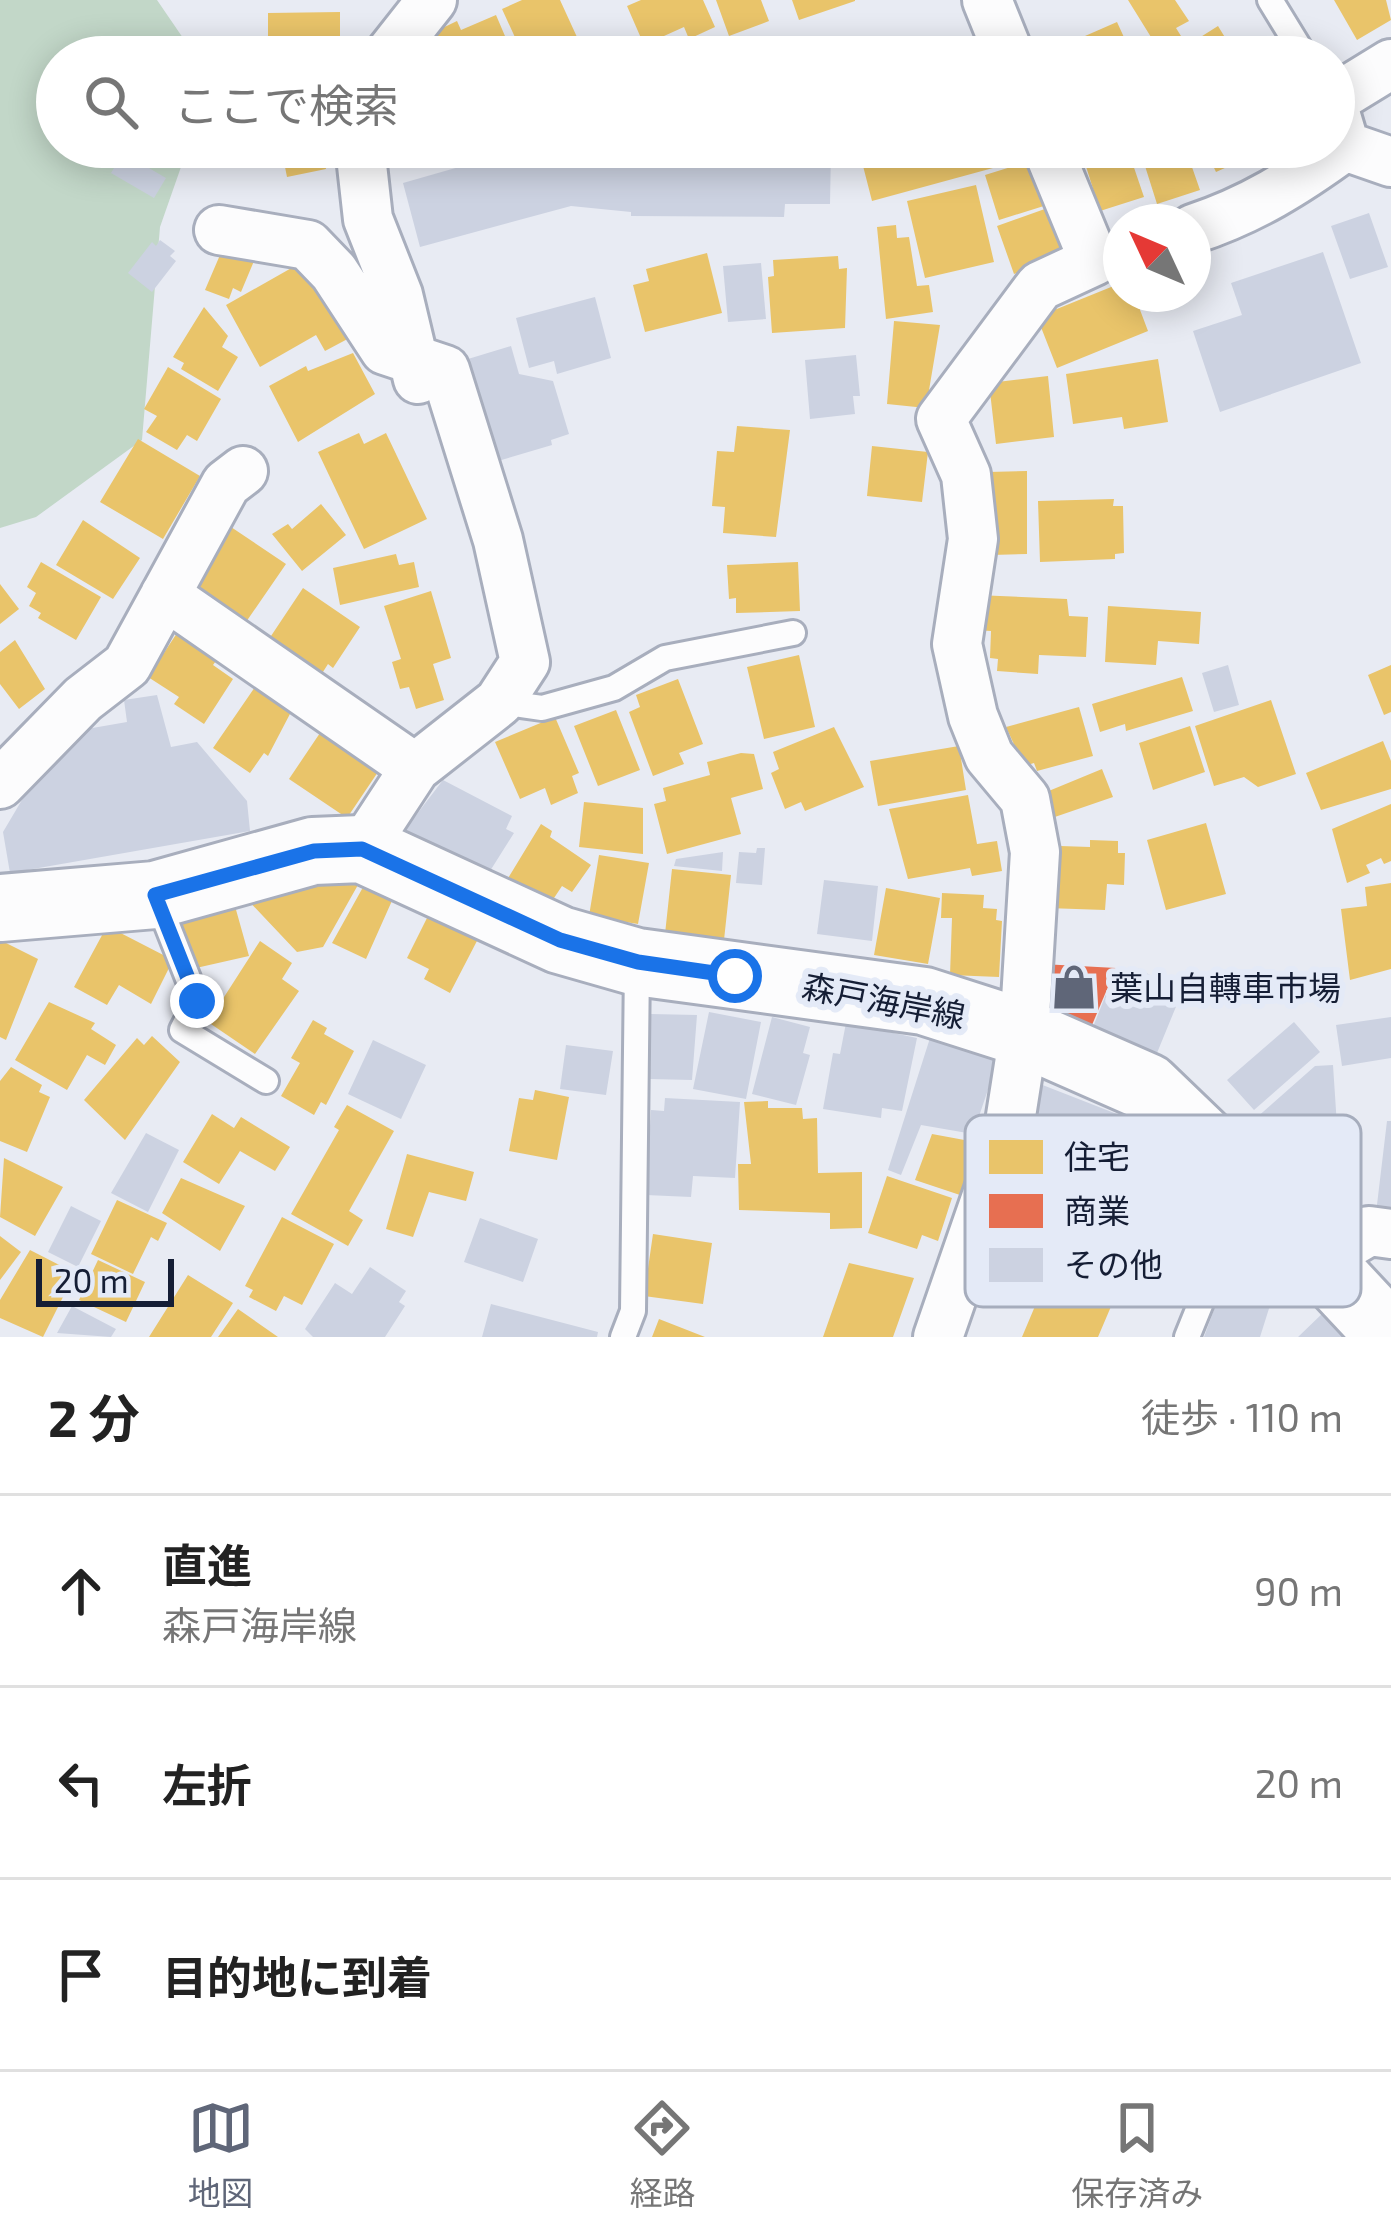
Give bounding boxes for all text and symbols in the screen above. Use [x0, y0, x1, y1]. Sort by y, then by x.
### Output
search box [36, 36, 1355, 168]
icon: search [78, 69, 144, 135]
text: ここで検索 [174, 77, 399, 131]
north arrow [1103, 204, 1211, 312]
route start [708, 949, 762, 1003]
shop icon: 葉山自轉車市場 [1049, 962, 1099, 1012]
street label: 森戸海岸線 [799, 965, 969, 1035]
place label: 葉山自轉車市場 [1110, 967, 1341, 1007]
route end [170, 974, 224, 1028]
legend [965, 1115, 1361, 1307]
text: 住宅 [1064, 1136, 1130, 1176]
text: 商業 [1064, 1190, 1130, 1230]
text: その他 [1064, 1244, 1163, 1284]
scale bar [36, 1253, 174, 1306]
text: 20 m [54, 1260, 129, 1300]
text: 2 分 [48, 1386, 140, 1447]
text: 徒歩 · 110 m [1141, 1393, 1343, 1440]
text: 直進 [162, 1537, 252, 1591]
icon: ahead [48, 1558, 114, 1624]
text: 90 m [1254, 1567, 1343, 1614]
text: 森戸海岸線 [162, 1601, 357, 1648]
icon: left [48, 1750, 114, 1816]
text: 左折 [162, 1757, 252, 1811]
text: 20 m [1255, 1759, 1343, 1806]
icon: arrive [48, 1942, 114, 2008]
text: 目的地に到着 [162, 1949, 432, 2003]
tab: 地図 [188, 2095, 254, 2215]
tab: 経路 [629, 2095, 695, 2215]
tab: 保存済み [1071, 2095, 1203, 2215]

